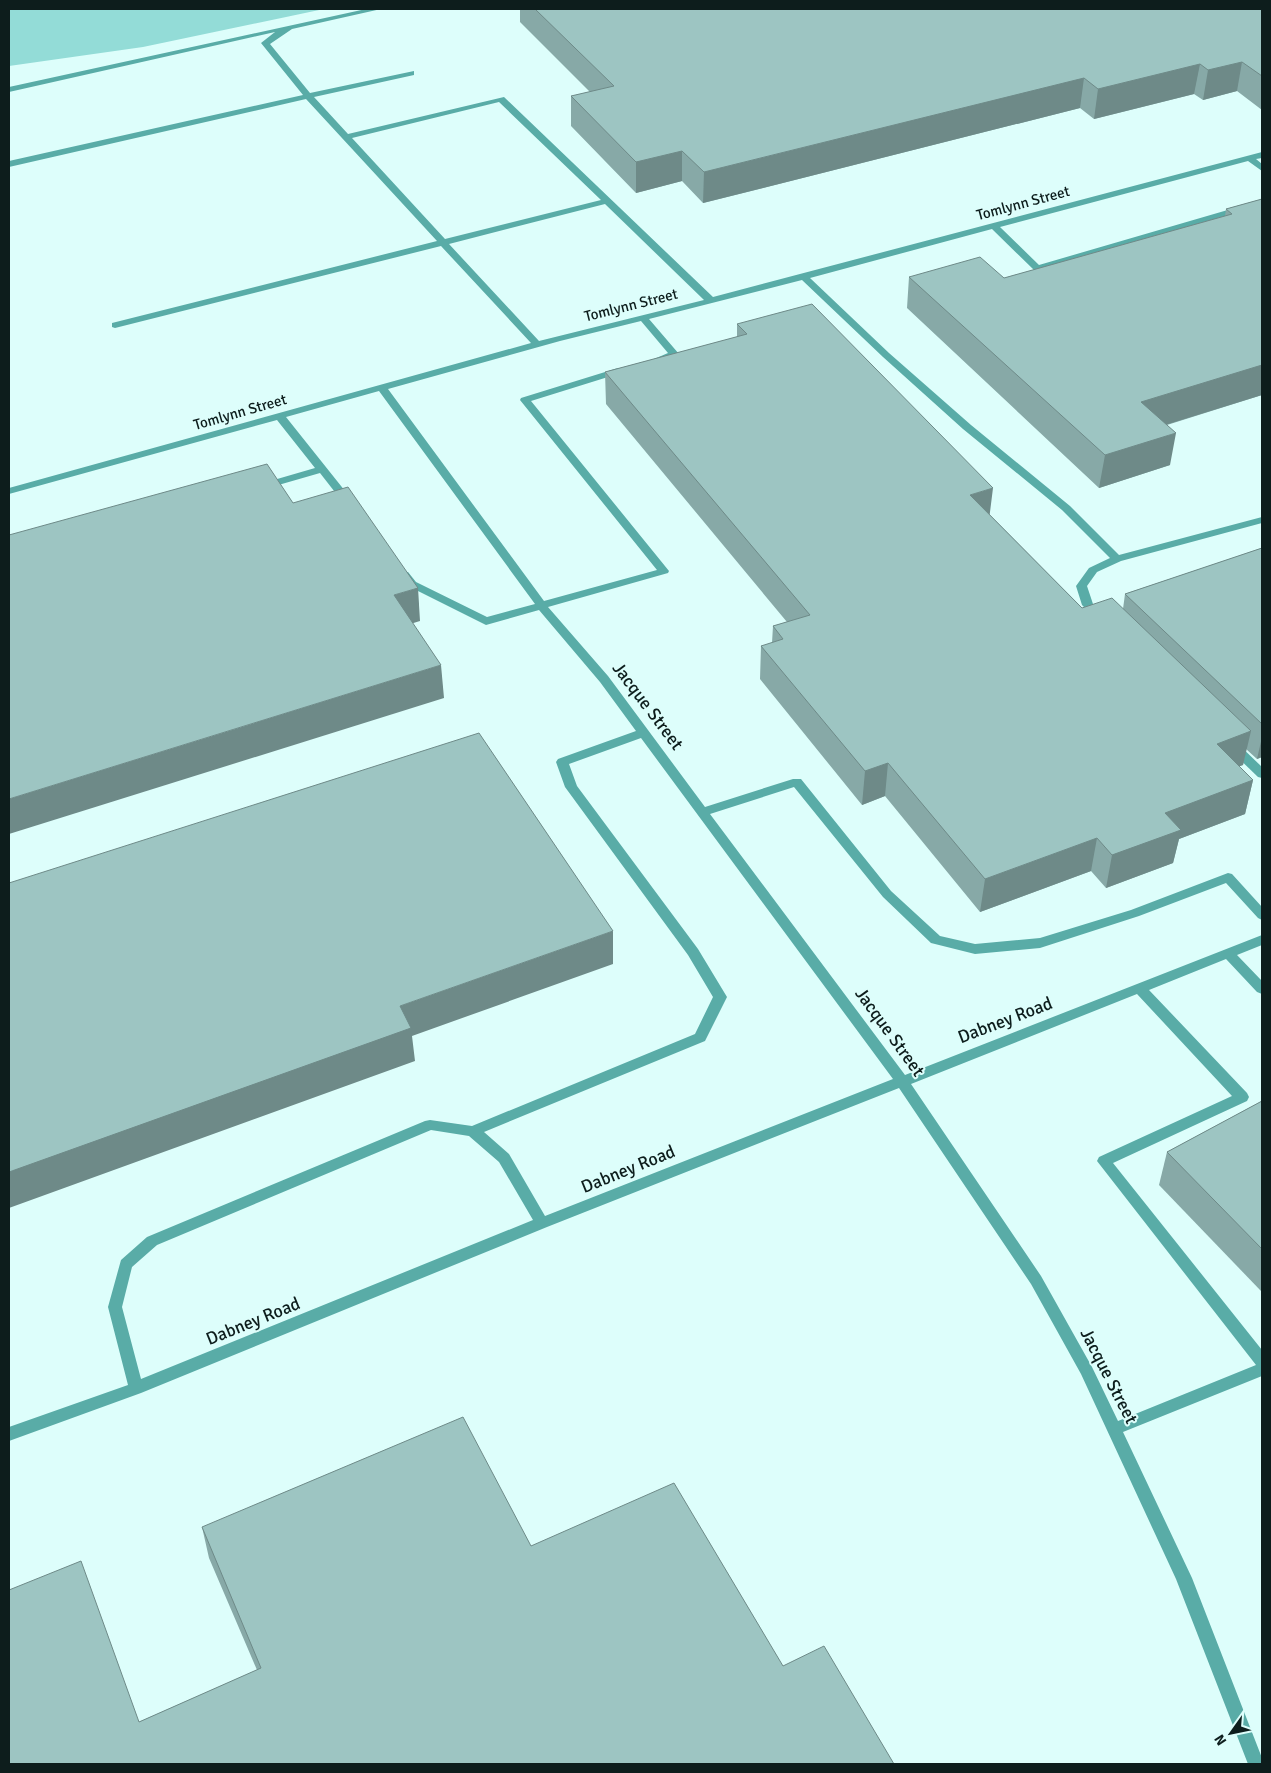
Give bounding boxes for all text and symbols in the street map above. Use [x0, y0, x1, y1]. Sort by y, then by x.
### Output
street label: Tomlynn Street [974, 182, 1072, 224]
street label: Tomlynn Street [582, 285, 680, 325]
street label: Tomlynn Street [191, 390, 289, 434]
street label: Jacque Street [608, 658, 688, 754]
street label: Jacque Street [850, 983, 930, 1081]
street label: Dabney Road [955, 992, 1055, 1048]
street label: Dabney Road [578, 1140, 678, 1198]
street label: Dabney Road [203, 1292, 303, 1350]
street label: Jacque Street [1076, 1325, 1142, 1427]
north arrow [1206, 1708, 1256, 1758]
text: N [1211, 1731, 1230, 1749]

